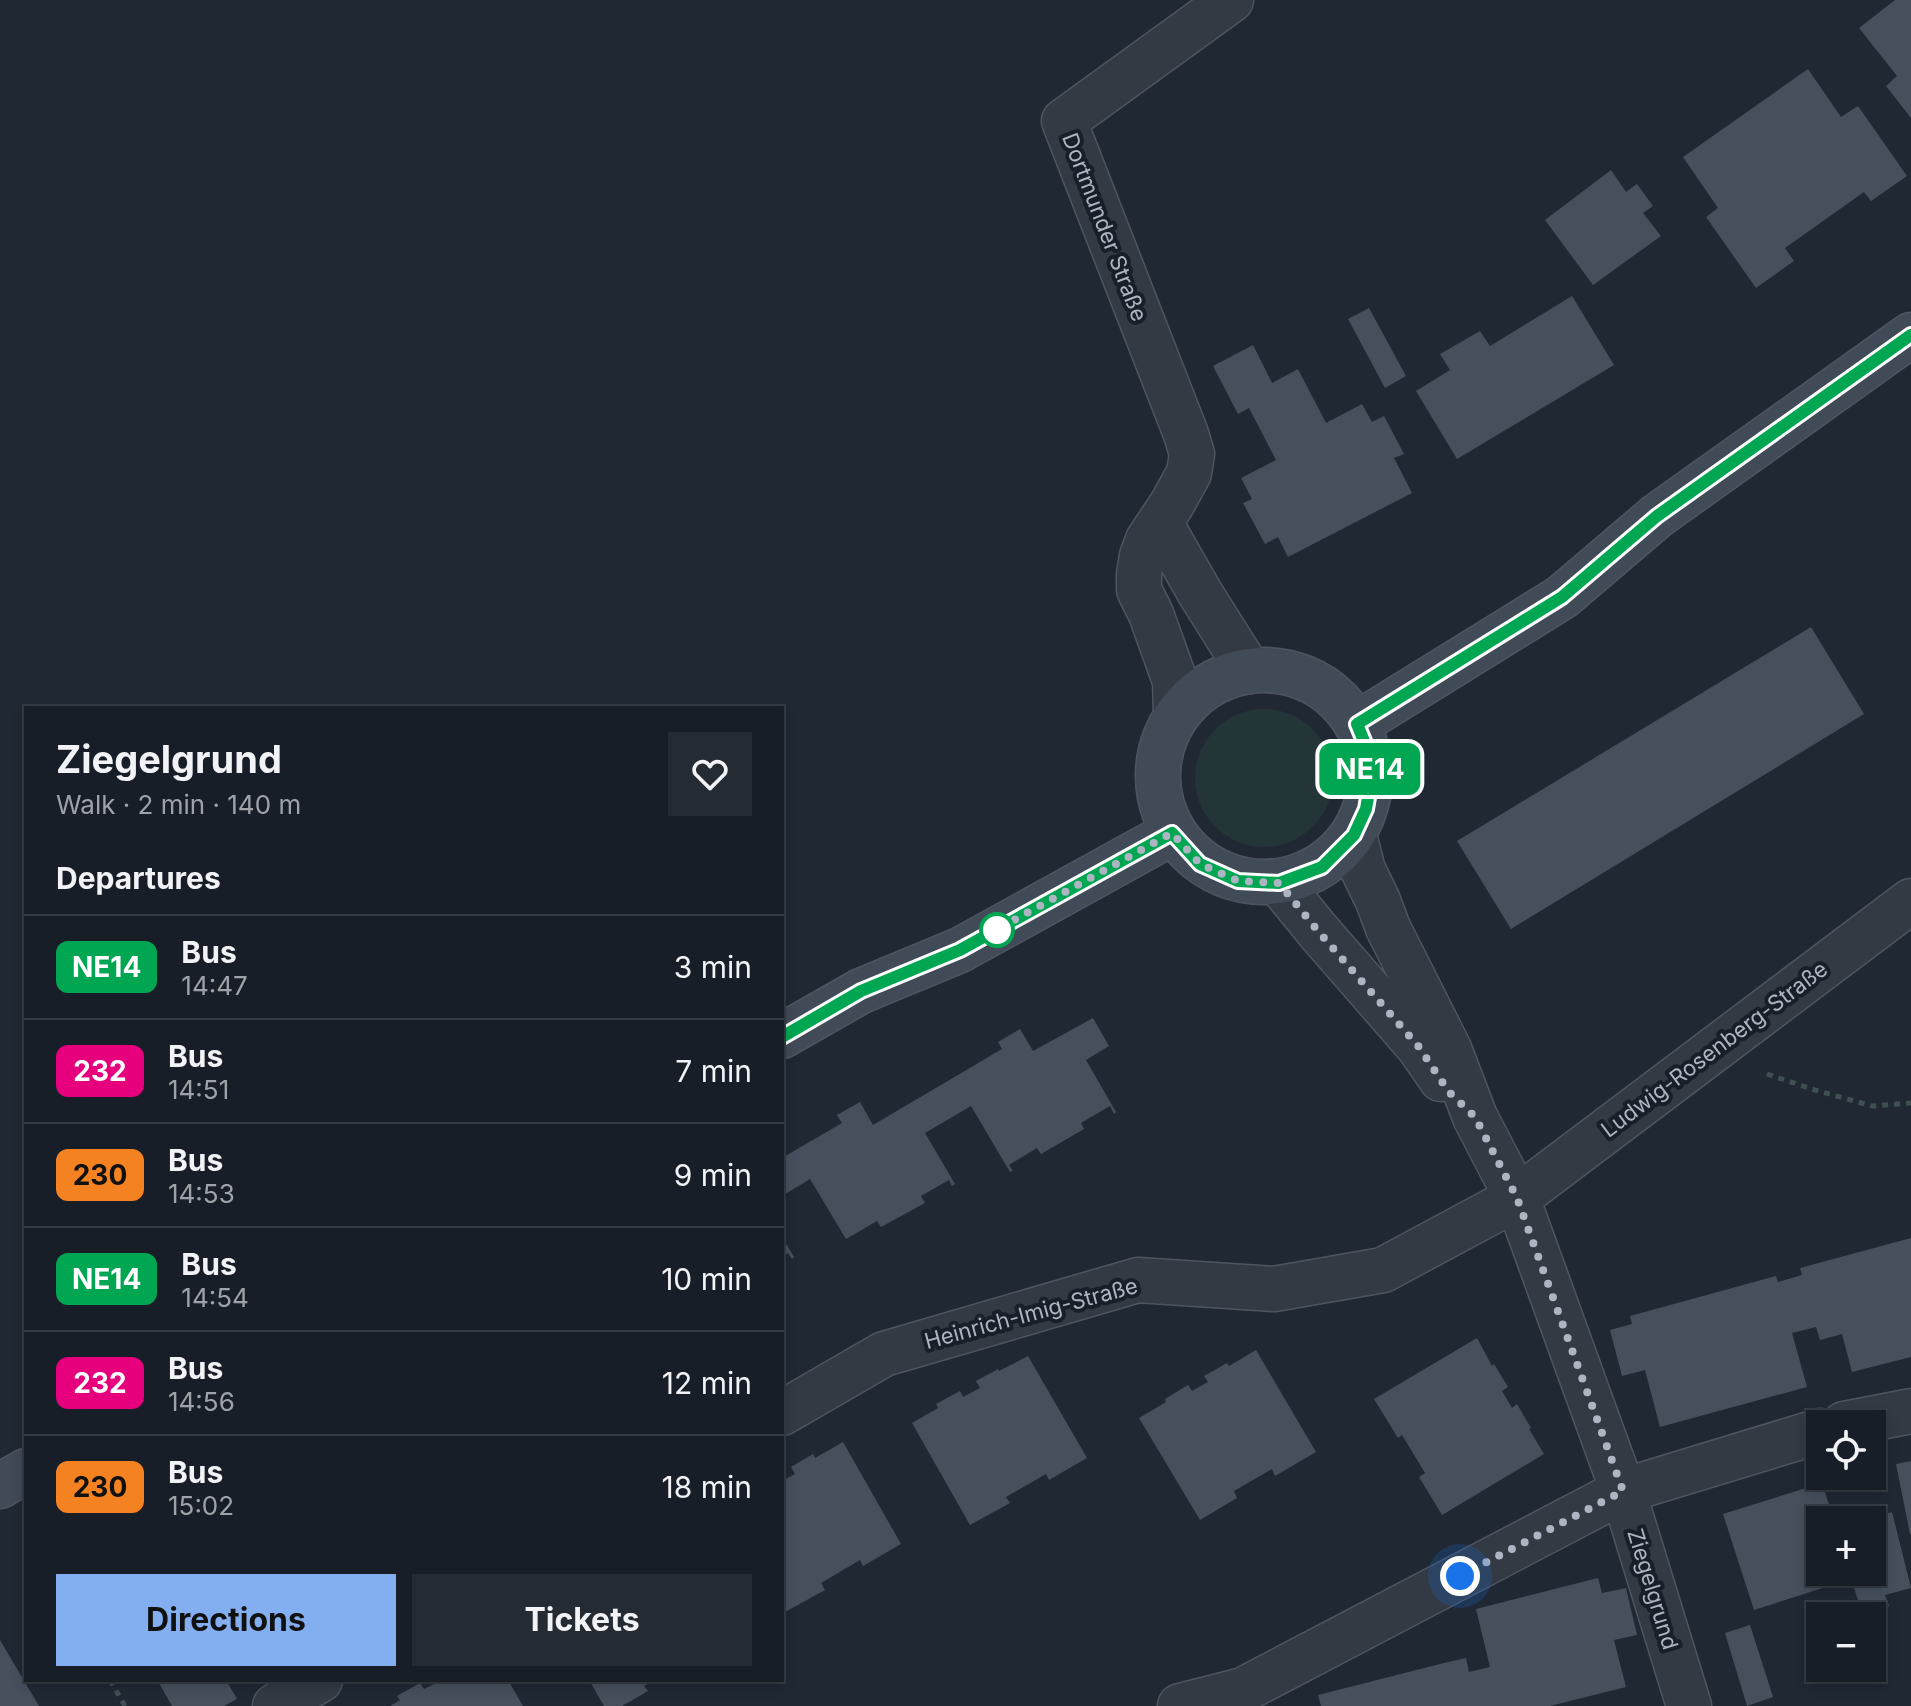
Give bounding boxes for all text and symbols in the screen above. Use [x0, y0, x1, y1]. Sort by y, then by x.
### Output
street label: Dortmunder Straße [1057, 129, 1153, 325]
button: heart [668, 732, 752, 816]
text: Ziegelgrund [56, 736, 282, 782]
line badge: NE14 [1314, 743, 1426, 795]
text: NE14 [1335, 752, 1405, 786]
text: Walk · 2 min · 140 m [56, 789, 301, 820]
text: Departures [56, 860, 221, 896]
unlabelled marker [980, 913, 1014, 947]
text: Bus [181, 934, 237, 970]
text: 3 min [674, 949, 752, 985]
text: NE14 [72, 950, 141, 984]
street label: Ludwig-Rosenberg-Straße [1596, 955, 1832, 1143]
text: 14:47 [181, 970, 248, 1001]
text: Bus [168, 1038, 223, 1074]
text: 7 min [675, 1053, 752, 1089]
text: 232 [73, 1054, 127, 1088]
text: 14:51 [168, 1074, 229, 1105]
text: Bus [168, 1142, 223, 1178]
text: 9 min [674, 1157, 752, 1193]
text: 230 [73, 1158, 127, 1192]
text: 14:53 [168, 1178, 235, 1209]
text: Bus [181, 1246, 237, 1282]
text: 10 min [661, 1261, 752, 1297]
text: NE14 [72, 1262, 141, 1296]
street label: Heinrich-Imig-Straße [922, 1272, 1140, 1354]
text: 14:54 [181, 1282, 249, 1313]
text: Bus [168, 1350, 223, 1386]
text: 12 min [662, 1365, 752, 1401]
text: 232 [73, 1366, 127, 1400]
text: 14:56 [168, 1386, 235, 1417]
map controls [1806, 1410, 1886, 1682]
button: locate [1806, 1410, 1886, 1490]
text: Bus [168, 1454, 223, 1490]
text: 18 min [662, 1469, 752, 1505]
text: 230 [73, 1470, 127, 1504]
text: 15:02 [168, 1490, 234, 1521]
button: + [1806, 1506, 1886, 1586]
street label: Ziegelgrund [1622, 1525, 1684, 1653]
your location [1440, 1556, 1480, 1596]
button: Directions [56, 1574, 396, 1666]
button: Tickets [412, 1574, 752, 1666]
button: − [1806, 1602, 1886, 1682]

